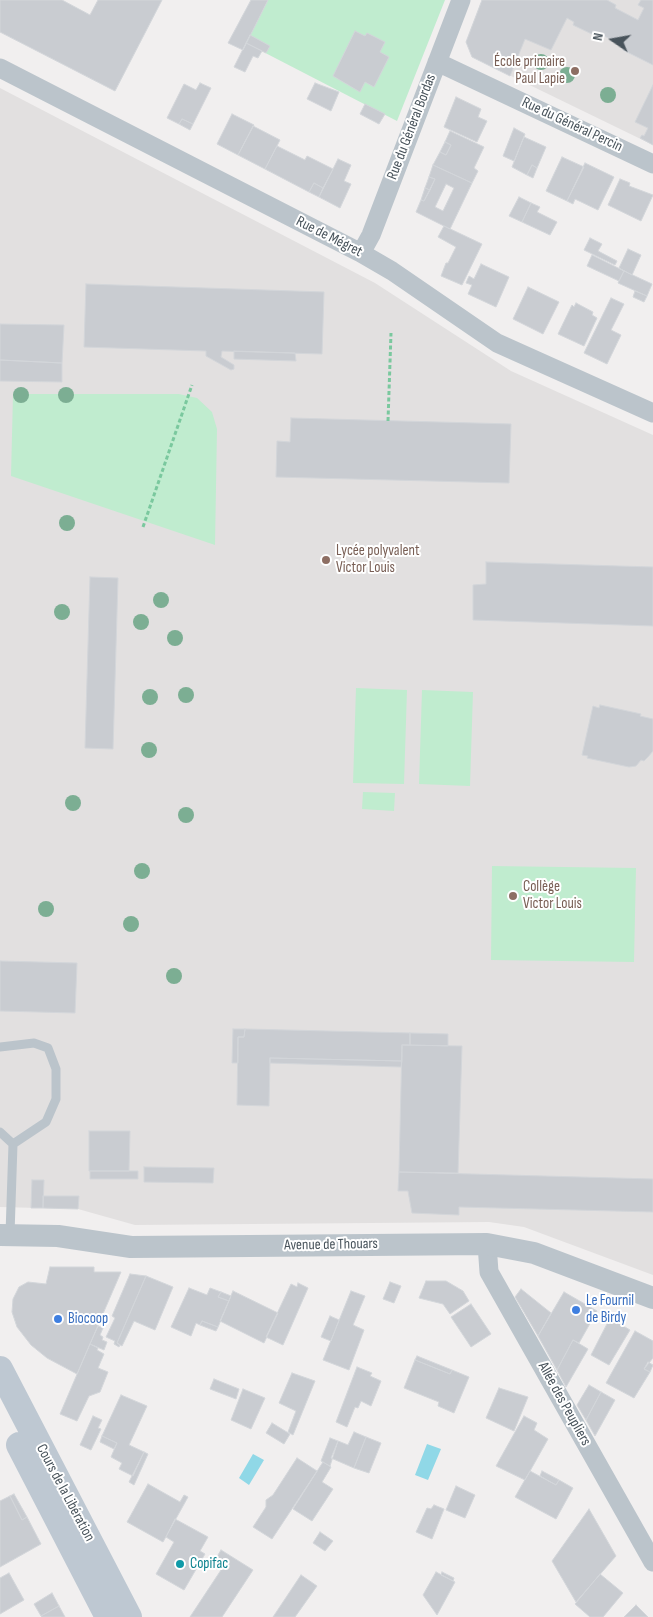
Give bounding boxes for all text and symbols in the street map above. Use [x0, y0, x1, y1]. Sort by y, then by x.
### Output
north arrow [588, 15, 638, 65]
text: N [589, 31, 607, 42]
place label: École primaire Paul Lapie [494, 53, 565, 88]
marker: École primaire Paul Lapie [569, 65, 581, 77]
street label: Rue du Général Bordas [384, 72, 440, 182]
street label: Rue du Général Percin [519, 94, 625, 156]
street label: Rue de Mégret [293, 213, 365, 261]
place label: Lycée polyvalent Victor Louis [336, 542, 420, 577]
marker: Lycée polyvalent Victor Louis [320, 554, 332, 566]
place label: Collège Victor Louis [523, 878, 582, 913]
marker: Collège Victor Louis [507, 890, 519, 902]
street label: Avenue de Thouars [284, 1235, 378, 1255]
place label: Le Fournil de Birdy [586, 1292, 634, 1327]
marker: Le Fournil de Birdy [570, 1304, 582, 1316]
place label: Biocoop [68, 1310, 108, 1328]
marker: Biocoop [52, 1313, 64, 1325]
street label: Allée des Peupliers [534, 1359, 594, 1449]
street label: Cours de la Libération [32, 1441, 98, 1545]
place label: Copifac [190, 1555, 228, 1573]
marker: Copifac [174, 1558, 186, 1570]

